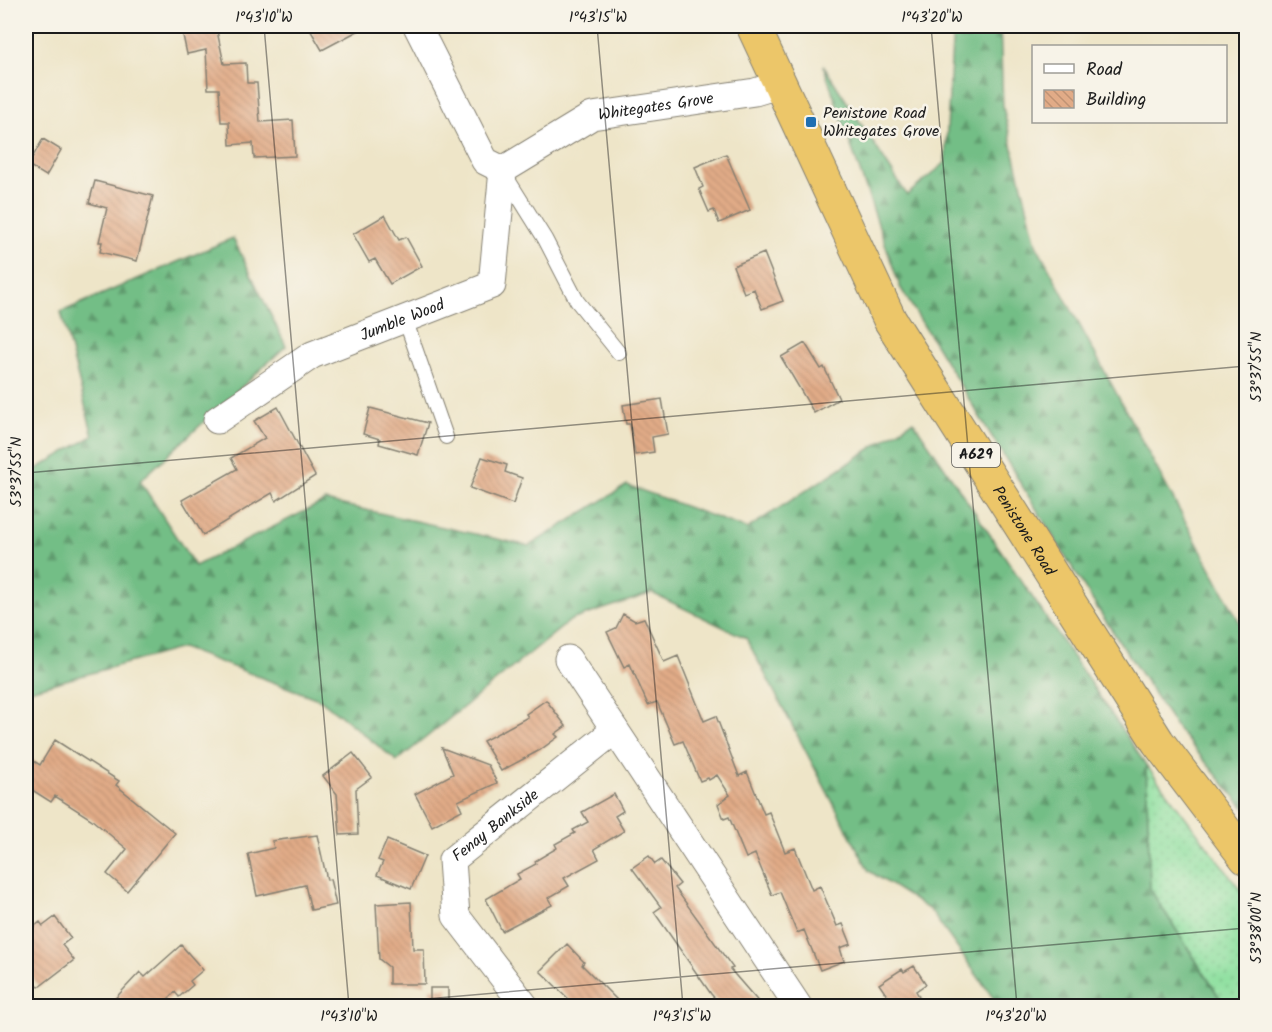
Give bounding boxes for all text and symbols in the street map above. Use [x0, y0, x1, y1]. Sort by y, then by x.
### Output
text: 1°43'10"W [235, 6, 293, 30]
text: 1°43'15"W [569, 6, 627, 30]
text: 1°43'20"W [901, 6, 963, 30]
legend [1032, 45, 1227, 123]
text: Road [1086, 56, 1123, 85]
street label: Whitegates Grove [597, 86, 715, 127]
text: Building [1086, 86, 1146, 115]
place label: Penistone Road Whitegates Grove [823, 101, 939, 144]
marker: Penistone Road Whitegates Grove [804, 115, 818, 129]
street label: Jumble Wood [356, 292, 449, 348]
text: 53°37'55"N [1245, 332, 1269, 402]
text: 53°37'55"N [5, 437, 29, 507]
road number: A629 [952, 443, 1000, 467]
street label: Penistone Road [986, 481, 1062, 582]
street label: Fenay Bankside [446, 783, 544, 868]
text: 53°38'00"N [1245, 892, 1269, 964]
text: 1°43'10"W [320, 1005, 378, 1029]
text: 1°43'15"W [653, 1005, 711, 1029]
text: 1°43'20"W [985, 1005, 1047, 1029]

